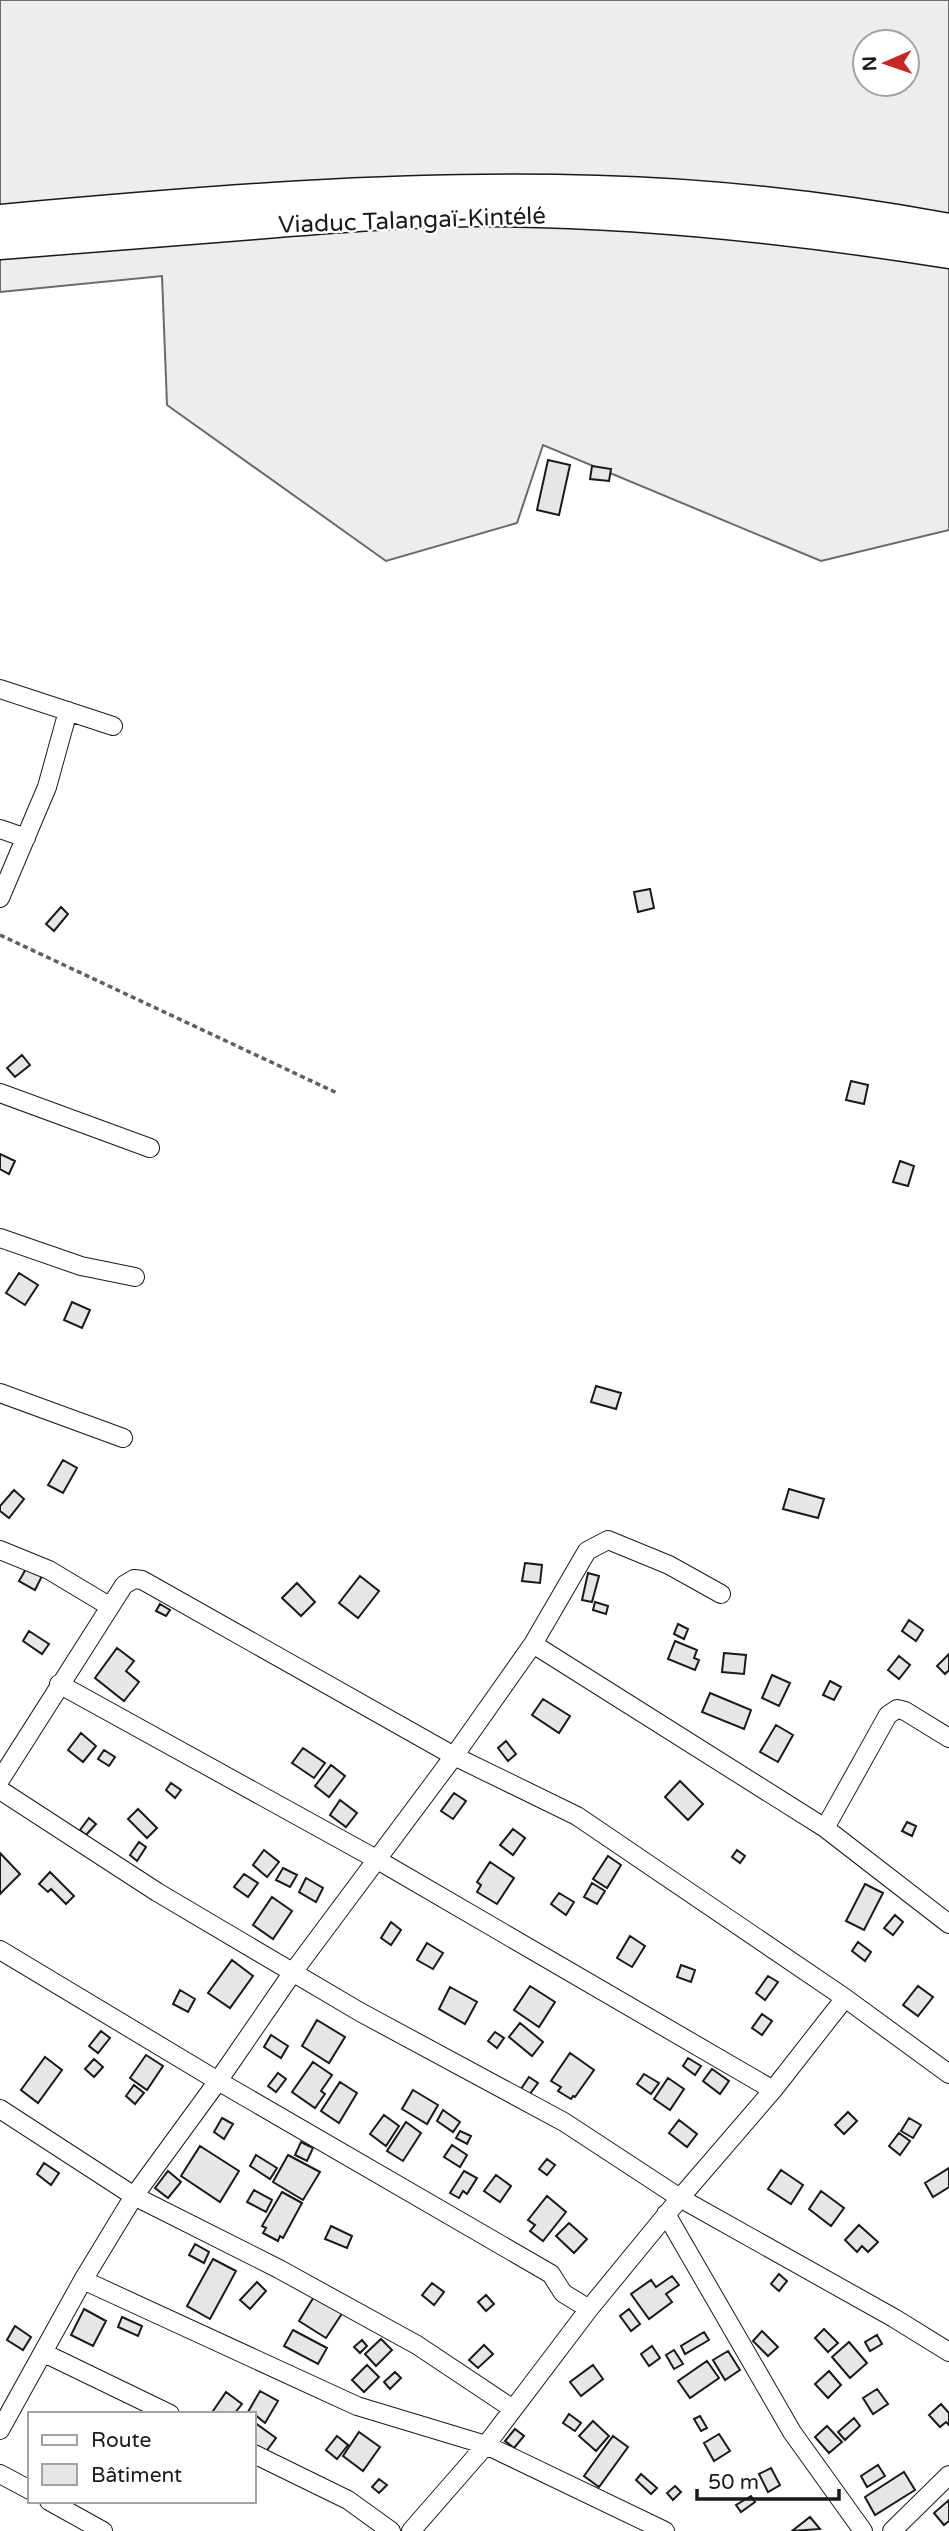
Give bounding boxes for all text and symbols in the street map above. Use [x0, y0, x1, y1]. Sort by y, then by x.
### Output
north arrow [851, 28, 921, 98]
text: N [859, 56, 881, 72]
street label: Viaduc Talangaï-Kintélé [278, 201, 546, 240]
legend [28, 2412, 256, 2503]
text: Route [91, 2428, 151, 2453]
scale bar [697, 2458, 839, 2502]
text: Bâtiment [91, 2463, 182, 2488]
text: 50 m [708, 2470, 759, 2495]

